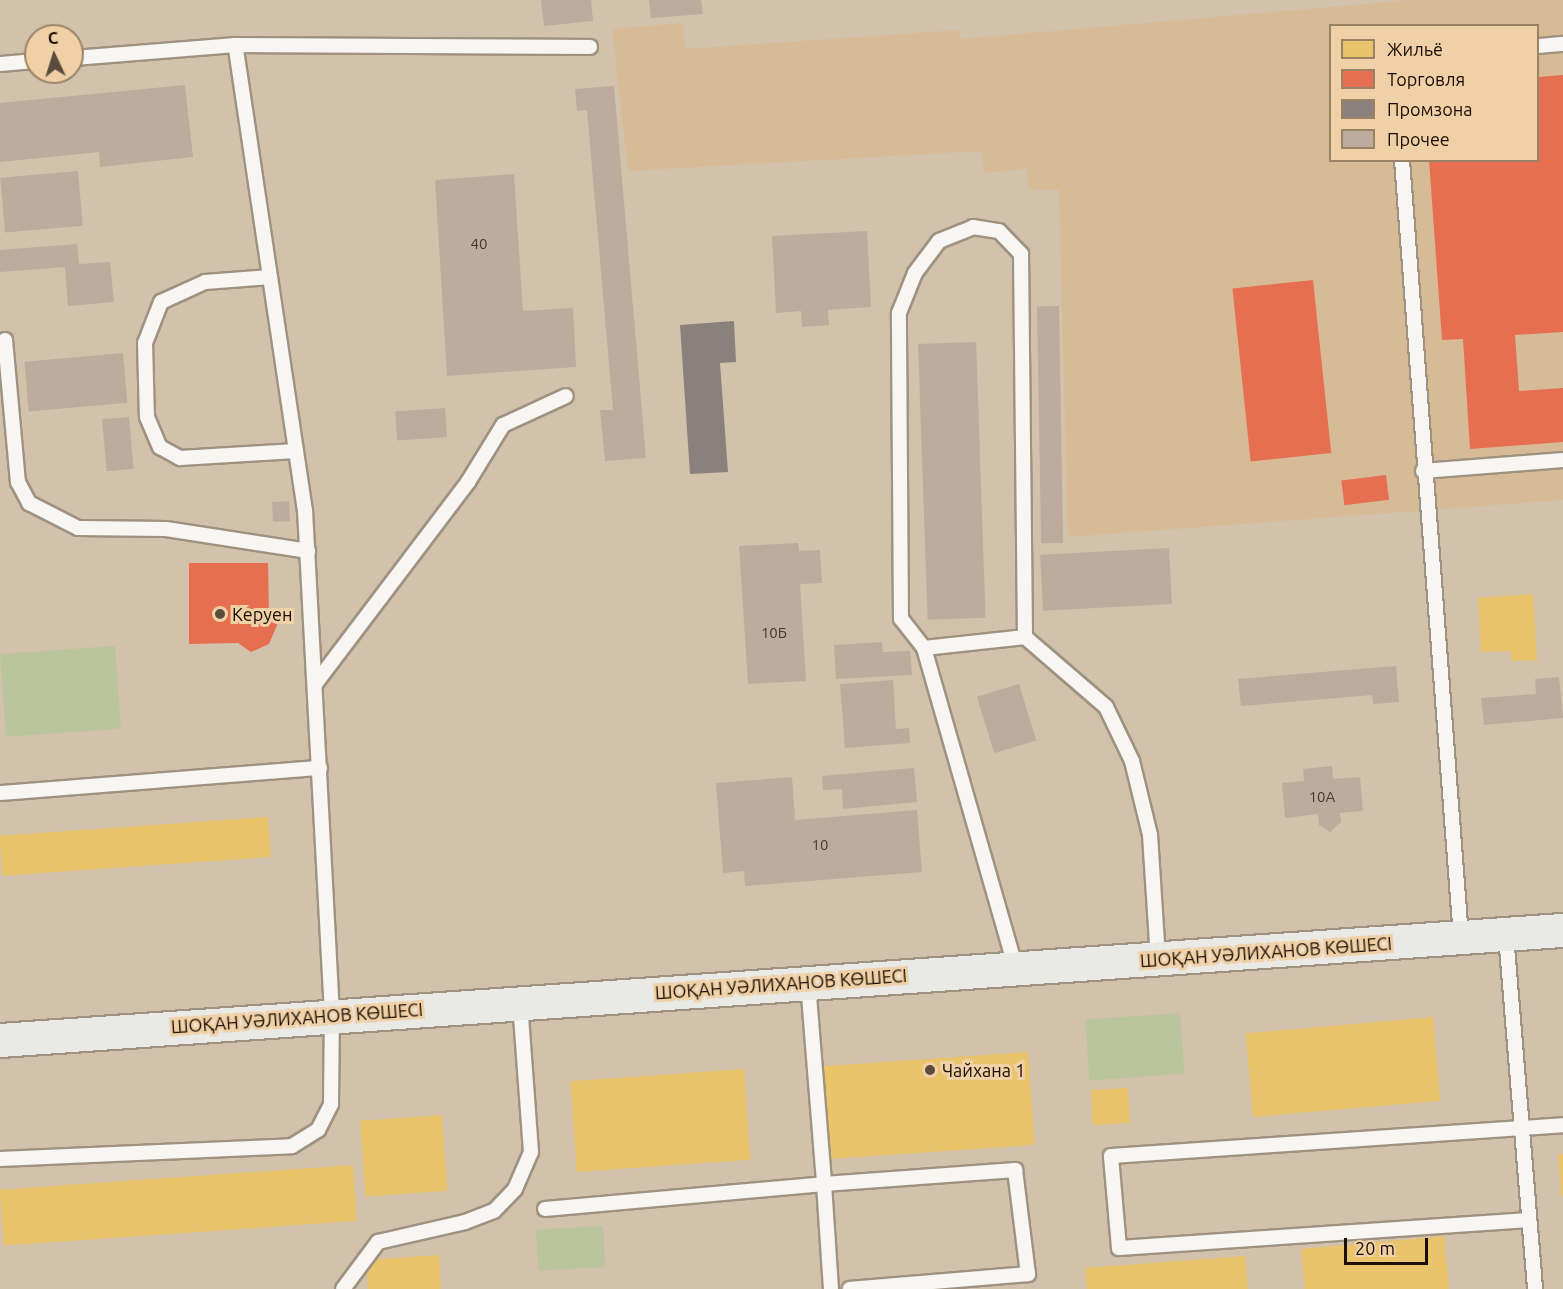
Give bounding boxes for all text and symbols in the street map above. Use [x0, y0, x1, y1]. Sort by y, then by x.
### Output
north arrow [24, 24, 84, 84]
legend [1329, 24, 1539, 162]
text: С [47, 29, 59, 47]
text: Жильё [1387, 39, 1443, 59]
text: Торговля [1387, 69, 1465, 89]
text: Промзона [1387, 99, 1472, 119]
text: Прочее [1387, 129, 1450, 149]
house number: 40 [471, 235, 487, 253]
place label: Керуен [232, 603, 292, 625]
marker: Керуен [213, 607, 227, 621]
house number: 10Б [761, 624, 787, 642]
house number: 10А [1309, 788, 1335, 806]
house number: 10 [812, 836, 828, 854]
street label: ШОҚАН УӘЛИХАНОВ КӨШЕСІ [1139, 932, 1393, 972]
street label: ШОҚАН УӘЛИХАНОВ КӨШЕСІ [654, 964, 908, 1004]
street label: ШОҚАН УӘЛИХАНОВ КӨШЕСІ [170, 998, 424, 1038]
place label: Чайхана 1 [942, 1059, 1025, 1081]
marker: Чайхана 1 [923, 1063, 937, 1077]
scale bar [1347, 1226, 1431, 1264]
text: 20 m [1355, 1238, 1395, 1258]

